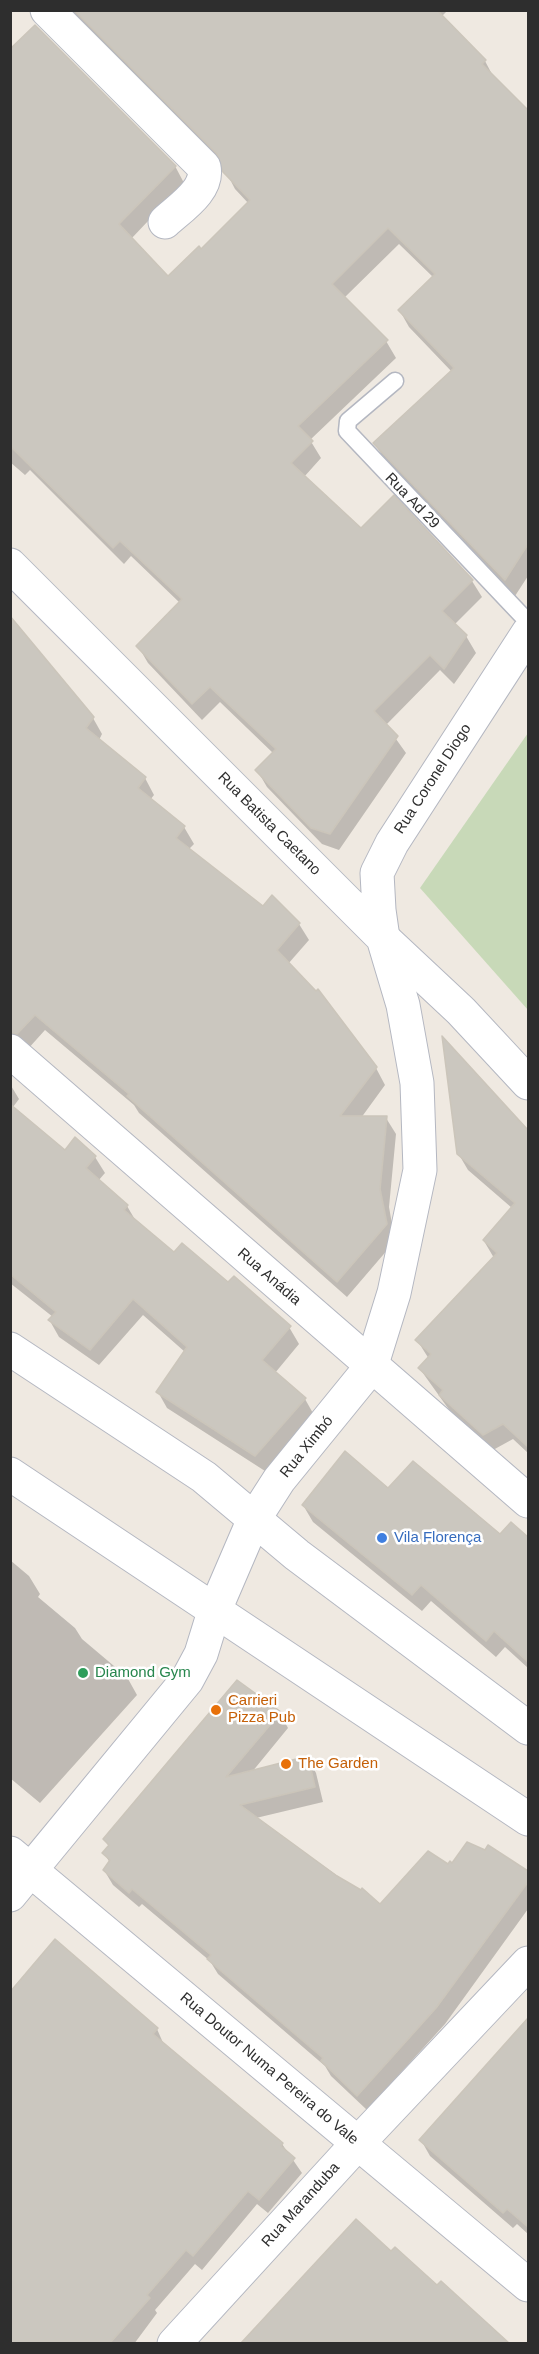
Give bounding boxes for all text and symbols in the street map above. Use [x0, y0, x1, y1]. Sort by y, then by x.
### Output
street label: Rua Ad 29 [381, 469, 443, 533]
street label: Rua Coronel Diogo [391, 721, 475, 837]
street label: Rua Batista Caetano [214, 769, 324, 879]
street label: Rua Anádia [234, 1244, 304, 1310]
street label: Rua Ximbó [277, 1413, 337, 1481]
place label: Vila Florença [394, 1529, 481, 1547]
marker: Vila Florença [375, 1531, 389, 1545]
place label: Diamond Gym [95, 1664, 191, 1682]
marker: Diamond Gym [76, 1666, 90, 1680]
place label: Carrieri Pizza Pub [228, 1692, 296, 1727]
marker: Carrieri Pizza Pub [209, 1703, 223, 1717]
place label: The Garden [298, 1755, 378, 1773]
marker: The Garden [279, 1757, 293, 1771]
street label: Rua Doutor Numa Pereira do Vale [176, 1989, 362, 2149]
street label: Rua Maranduba [258, 2159, 344, 2251]

